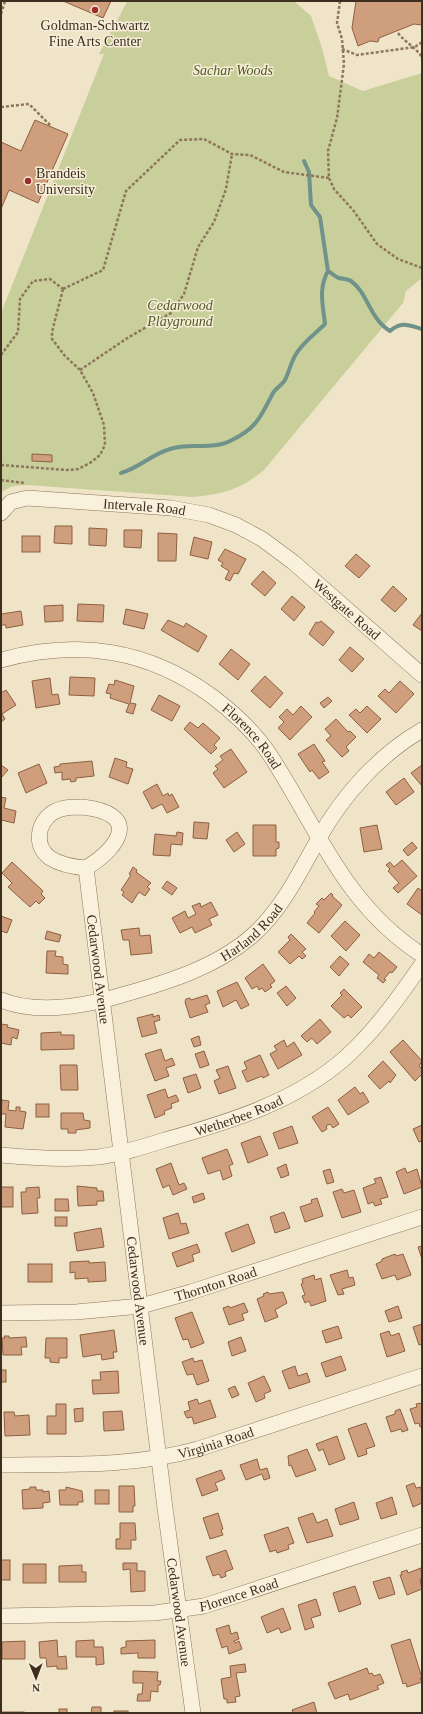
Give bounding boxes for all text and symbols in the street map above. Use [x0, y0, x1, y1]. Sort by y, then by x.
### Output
marker: Goldman-Schwartz Fine Arts Center [90, 5, 100, 15]
place label: Goldman-Schwartz Fine Arts Center [41, 18, 149, 49]
park label: Sachar Woods [193, 63, 274, 78]
place label: Brandeis University [36, 166, 95, 197]
marker: Brandeis University [23, 176, 33, 186]
park label: Cedarwood Playground [146, 298, 214, 329]
street label: Intervale Road [102, 496, 187, 519]
street label: Westgate Road [310, 576, 383, 643]
street label: Florence Road [219, 701, 284, 772]
street label: Harland Road [218, 901, 286, 964]
street label: Cedarwood Avenue [84, 914, 112, 1025]
street label: Wetherbee Road [193, 1093, 285, 1139]
street label: Cedarwood Avenue [124, 1235, 152, 1346]
street label: Thornton Road [173, 1264, 259, 1304]
street label: Virginia Road [176, 1424, 256, 1462]
street label: Cedarwood Avenue [164, 1557, 194, 1668]
street label: Florence Road [198, 1575, 280, 1615]
north arrow [16, 1658, 56, 1698]
text: N [32, 1682, 40, 1694]

